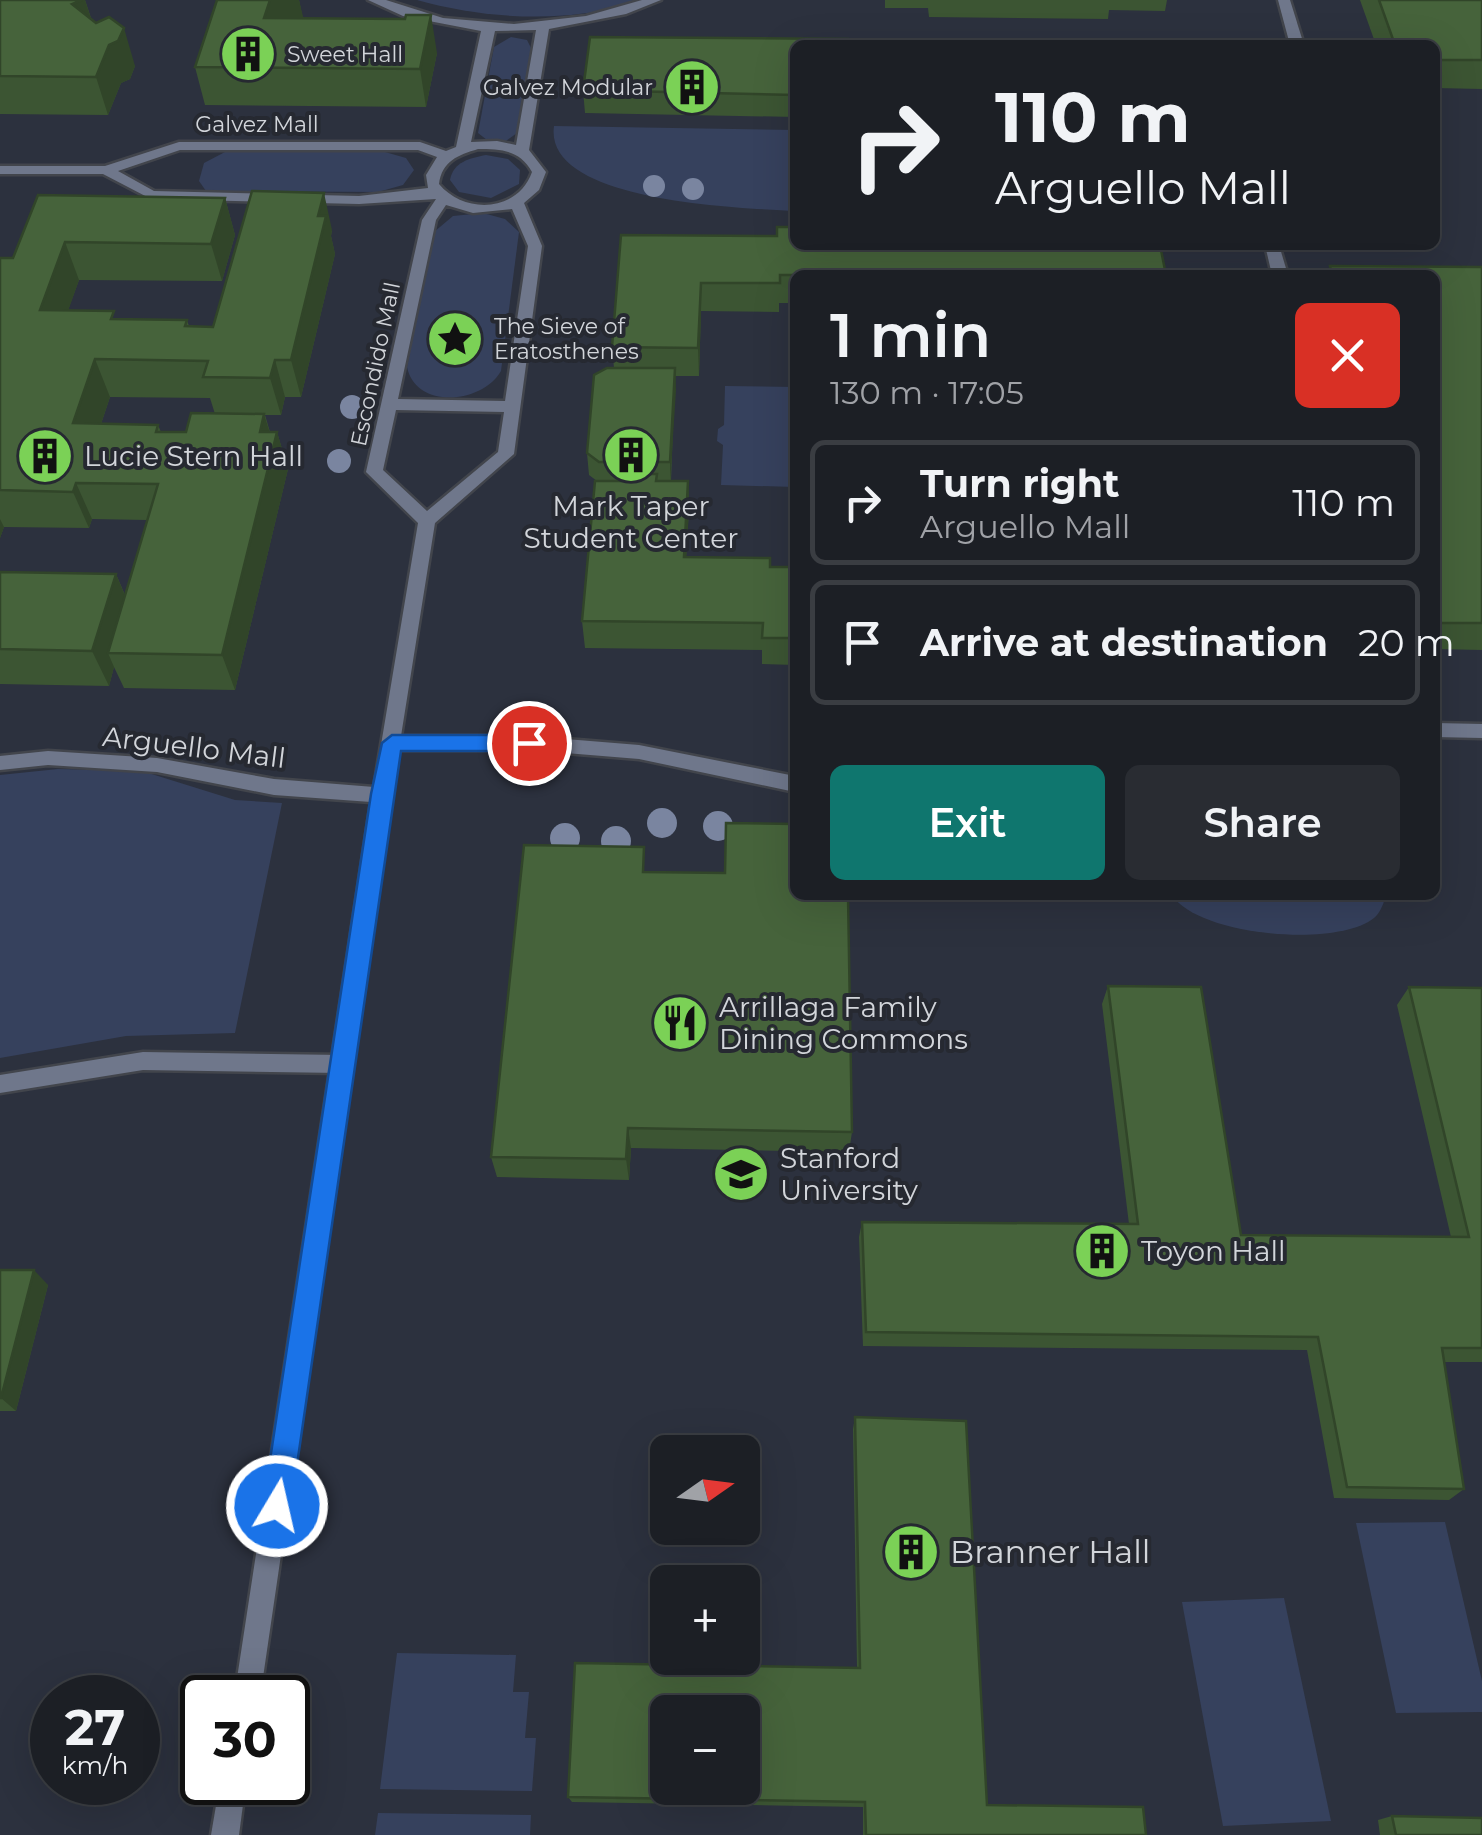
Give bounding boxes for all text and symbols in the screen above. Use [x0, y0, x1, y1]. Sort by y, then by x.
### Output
building icon: Sweet Hall [218, 24, 278, 84]
place label: Sweet Hall [287, 41, 403, 68]
building icon: Galvez Modular [662, 57, 722, 117]
place label: Galvez Modular [483, 74, 653, 101]
text: 110 m [995, 74, 1191, 160]
icon: right [830, 80, 960, 210]
street label: Galvez Mall [195, 111, 319, 138]
text: Arguello Mall [995, 160, 1291, 215]
street label: Escondido Mall [345, 279, 406, 449]
text: 1 min [830, 299, 991, 372]
button: close [1295, 303, 1400, 408]
place icon: The Sieve of Eratosthenes [425, 309, 485, 369]
place label: The Sieve of Eratosthenes [494, 313, 639, 365]
text: 130 m · 17:05 [830, 373, 1024, 412]
building icon: Mark Taper Student Center [601, 425, 661, 485]
building icon: Lucie Stern Hall [15, 426, 75, 486]
place label: Lucie Stern Hall [84, 439, 303, 473]
text: Turn right [920, 460, 1119, 507]
icon: right [835, 475, 890, 530]
text: 110 m [1292, 479, 1395, 526]
place label: Mark Taper Student Center [524, 489, 738, 555]
text: Arguello Mall [920, 507, 1130, 546]
icon: arrive [835, 615, 890, 670]
text: Arrive at destination [920, 619, 1328, 666]
text: 20 m [1358, 619, 1455, 666]
pin [487, 701, 572, 786]
icon: arrive [502, 716, 557, 771]
street label: Arguello Mall [101, 719, 287, 775]
button: Exit [830, 765, 1105, 880]
button: Share [1125, 765, 1400, 880]
place label: Arrillaga Family Dining Commons [719, 990, 968, 1056]
restaurant icon: Arrillaga Family Dining Commons [650, 993, 710, 1053]
place label: Stanford University [780, 1141, 919, 1207]
school or university icon: Stanford University [711, 1144, 771, 1204]
building icon: Toyon Hall [1072, 1221, 1132, 1281]
place label: Toyon Hall [1141, 1234, 1286, 1268]
north arrow [650, 1435, 760, 1545]
map controls [650, 1435, 760, 1805]
position arrow [225, 1454, 329, 1558]
building icon: Branner Hall [881, 1522, 941, 1582]
place label: Branner Hall [950, 1532, 1150, 1571]
button: + [650, 1565, 760, 1675]
speed limit sign: 30 [180, 1675, 310, 1805]
button: − [650, 1695, 760, 1805]
text: 27 [65, 1697, 125, 1758]
text: km/h [62, 1750, 128, 1780]

